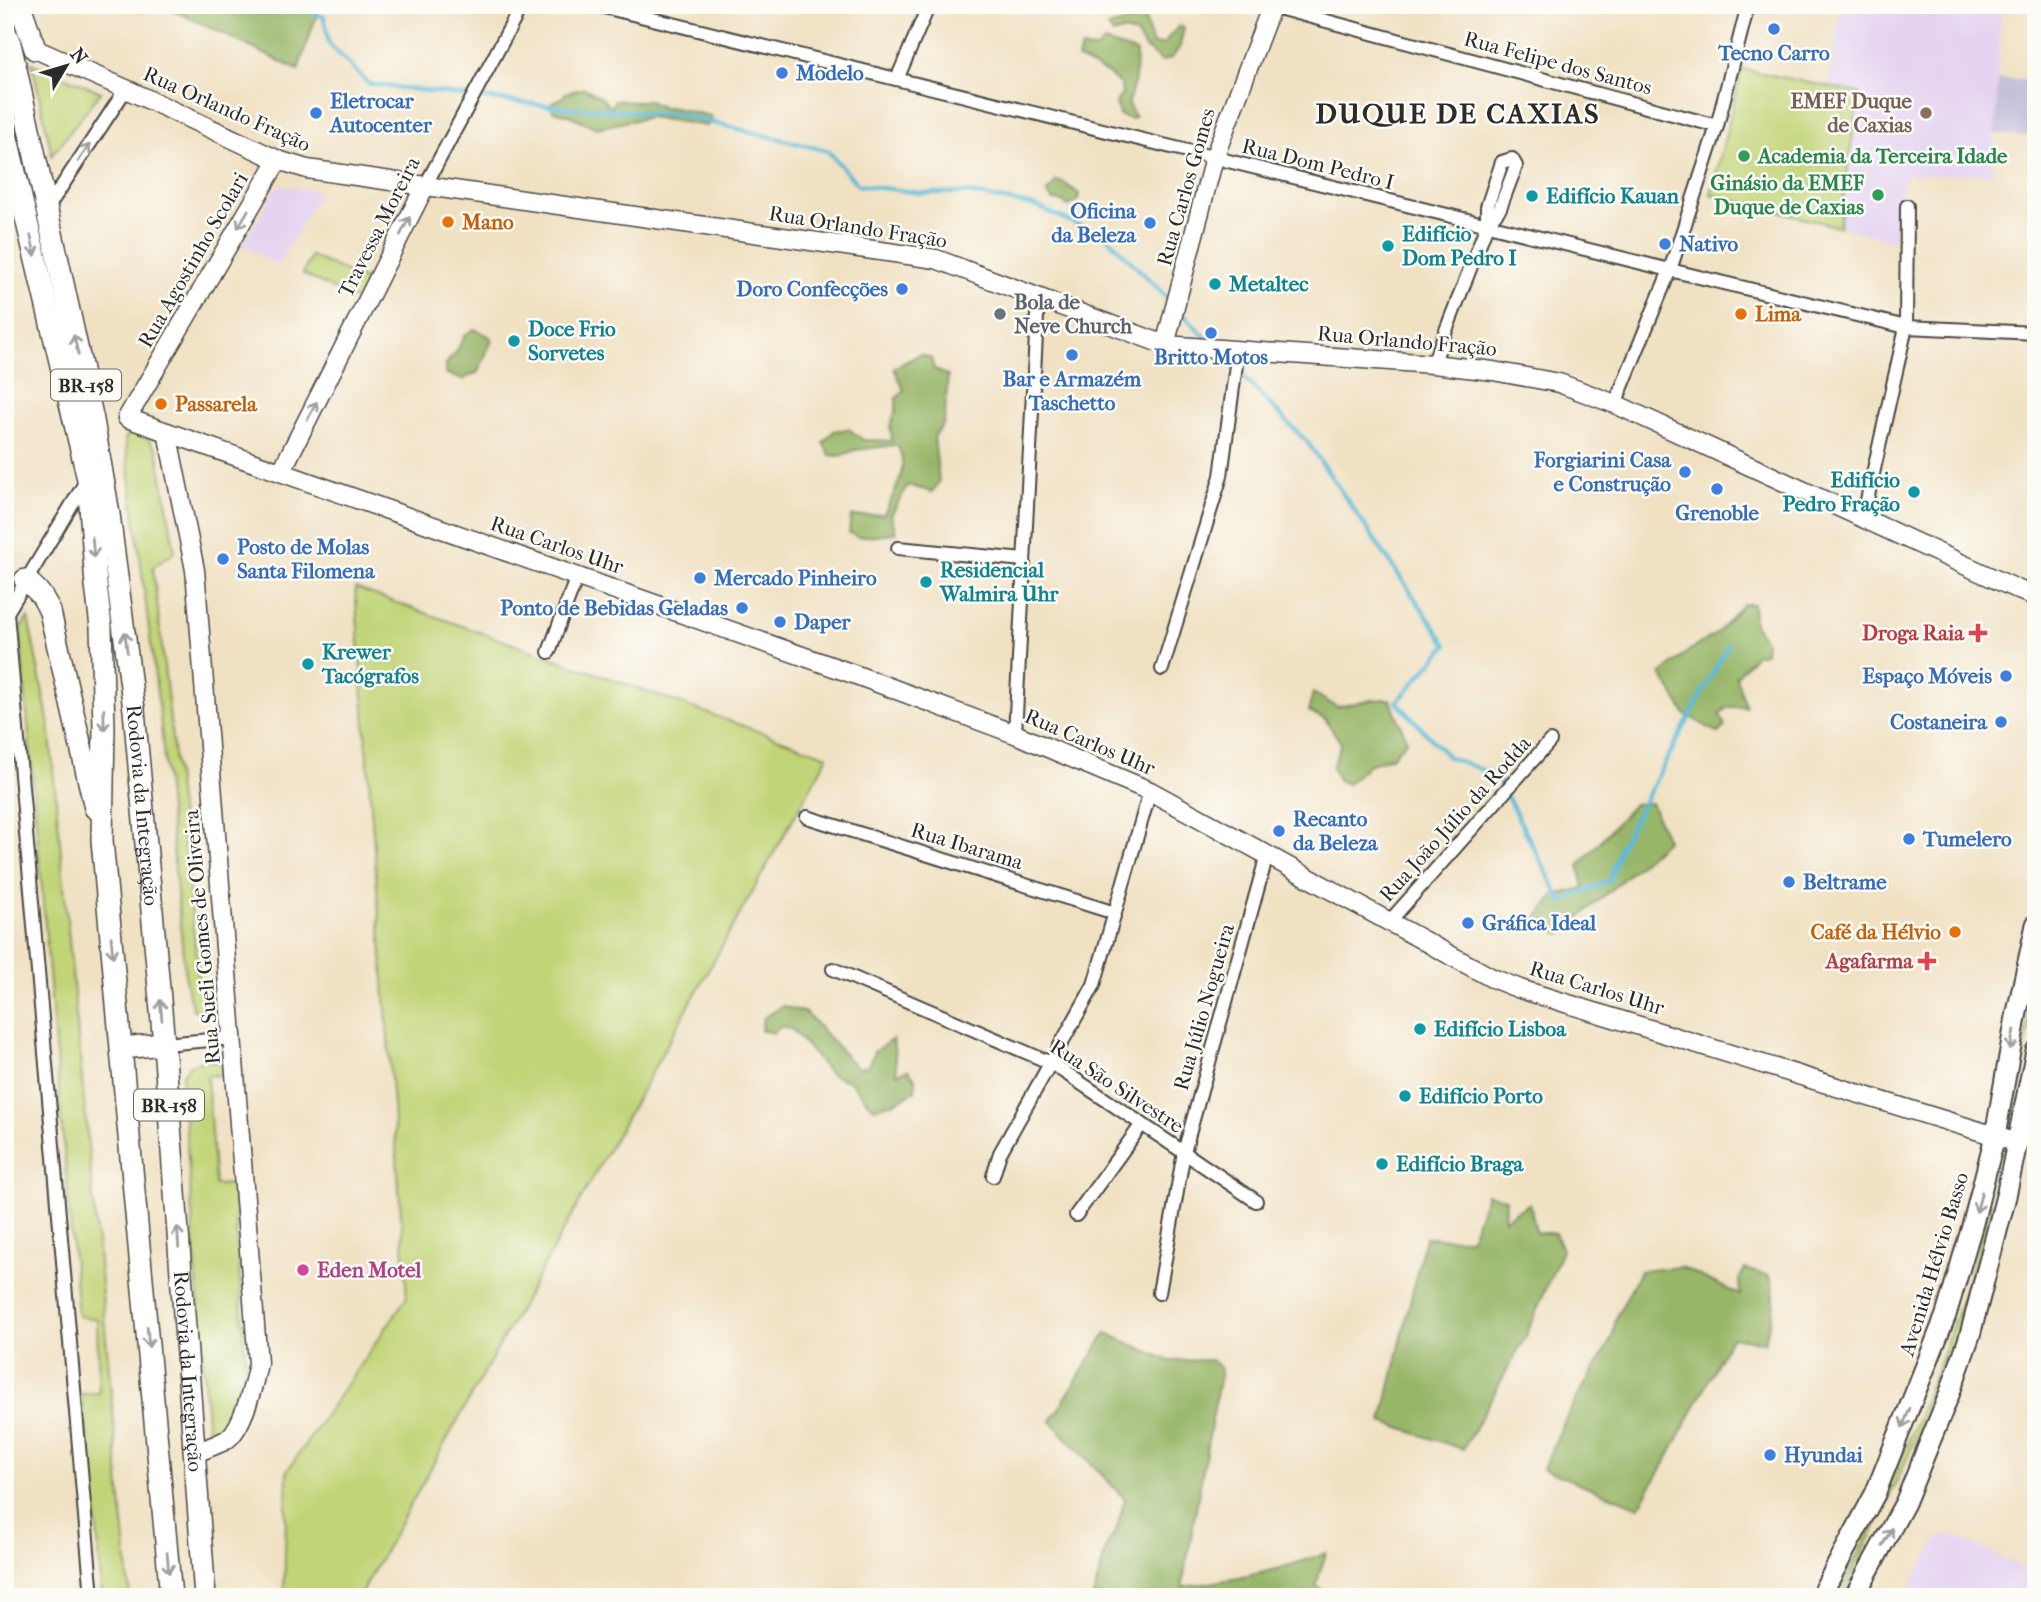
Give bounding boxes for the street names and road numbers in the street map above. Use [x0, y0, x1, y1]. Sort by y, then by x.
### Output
street label: Rua Felipe dos Santos [1461, 26, 1655, 100]
street label: Rua Orlando Fração [140, 61, 314, 157]
street label: Rua Carlos Gomes [1152, 105, 1220, 269]
street label: Rua Dom Pedro I [1240, 134, 1396, 194]
street label: Travessa Moreira [333, 152, 425, 301]
street label: Rua Agostinho Scolari [133, 168, 253, 352]
street label: Rua Orlando Fração [767, 201, 949, 253]
street label: Rua Orlando Fração [1316, 321, 1498, 361]
road number: BR-158 [51, 370, 121, 400]
street label: Rua Carlos Uhr [487, 511, 627, 579]
street label: Rodovia da Integração [122, 704, 164, 907]
street label: Rua Carlos Uhr [1021, 704, 1159, 780]
street label: Rua João Júlio da Rodda [1374, 731, 1536, 907]
street label: Rua Sueli Gomes de Oliveira [179, 808, 225, 1065]
street label: Rua Ibarama [908, 818, 1026, 874]
street label: Rua Júlio Nogueira [1169, 921, 1239, 1093]
street label: Rua Carlos Uhr [1527, 956, 1667, 1020]
street label: Rua São Silvestre [1046, 1034, 1188, 1138]
road number: BR-158 [134, 1090, 204, 1120]
street label: Avenida Hélvio Basso [1894, 1169, 1973, 1360]
street label: Rodovia da Integração [169, 1270, 208, 1473]

